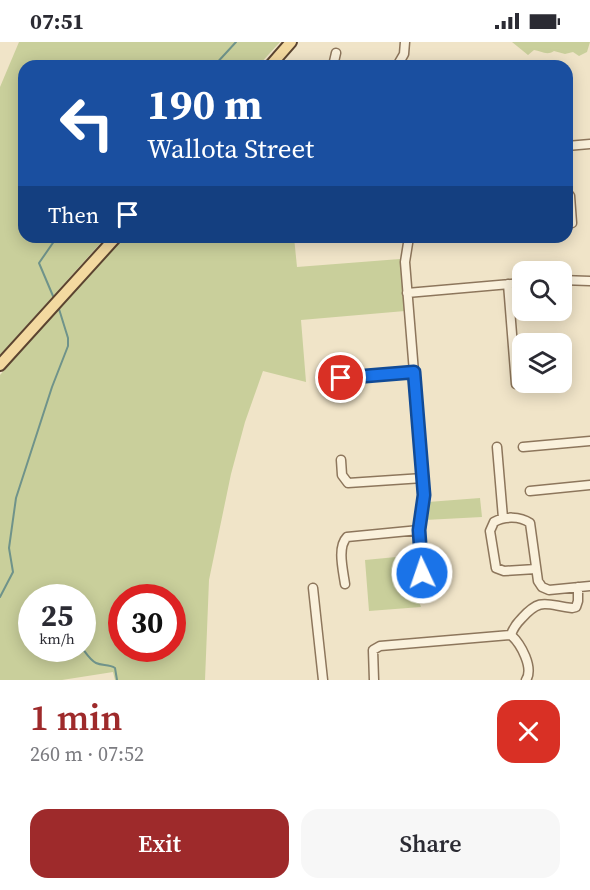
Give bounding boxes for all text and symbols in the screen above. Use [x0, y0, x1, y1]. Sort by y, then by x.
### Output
text: 07:51 [30, 6, 84, 36]
text: 190 m [147, 75, 262, 133]
icon: left [48, 84, 126, 162]
text: Wallota Street [147, 130, 314, 167]
icon: arrive [111, 198, 144, 231]
text: Then [48, 200, 99, 230]
map controls [512, 261, 572, 393]
button: search [512, 261, 572, 321]
button: layers [512, 333, 572, 393]
pin [315, 352, 366, 403]
icon: arrive [324, 361, 357, 394]
position arrow [390, 541, 454, 605]
speed limit sign: 30 [108, 584, 186, 662]
text: 25 [41, 595, 73, 636]
text: km/h [39, 628, 75, 649]
text: 1 min [30, 693, 122, 742]
button: close [497, 700, 560, 763]
text: 260 m · 07:52 [30, 740, 144, 768]
button: Exit [30, 809, 289, 878]
button: Share [301, 809, 560, 878]

